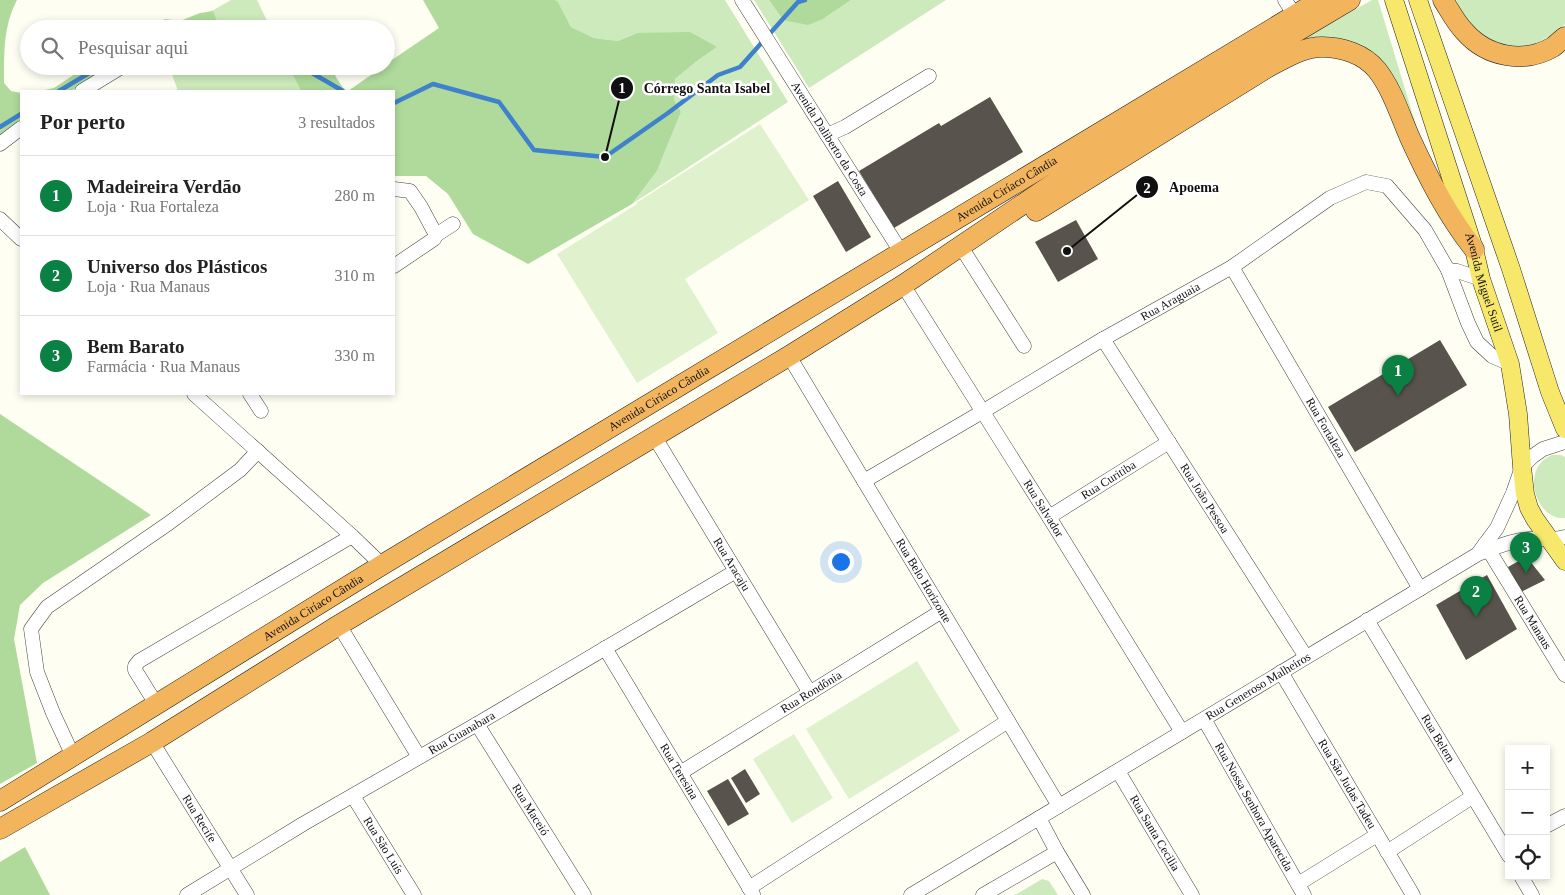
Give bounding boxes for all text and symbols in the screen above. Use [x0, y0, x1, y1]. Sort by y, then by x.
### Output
search box [20, 20, 395, 75]
icon: search [38, 34, 66, 62]
text: Pesquisar aqui [78, 37, 188, 58]
callout: Córrego Santa Isabel [609, 73, 781, 102]
street label: Avenida Daliberto da Costa [788, 79, 871, 199]
text: 1 [618, 80, 626, 96]
text: Córrego Santa Isabel [644, 81, 770, 96]
text: Por perto [40, 110, 125, 134]
text: 3 resultados [298, 114, 375, 131]
street label: Avenida Ciríaco Cândia [954, 153, 1060, 225]
callout: Apoema [1134, 173, 1229, 202]
text: Madeireira Verdão [87, 176, 241, 197]
text: 2 [1143, 180, 1151, 196]
text: Apoema [1169, 180, 1219, 195]
text: 1 [52, 187, 60, 204]
text: 280 m [335, 187, 375, 204]
text: Loja · Rua Fortaleza [87, 198, 219, 215]
street label: Avenida Miguel Sutil [1462, 231, 1506, 334]
text: Universo dos Plásticos [87, 256, 268, 277]
text: 2 [52, 267, 60, 284]
text: 310 m [335, 267, 375, 284]
text: Loja · Rua Manaus [87, 278, 210, 295]
street label: Rua Araguaia [1138, 279, 1203, 324]
text: Bem Barato [87, 336, 185, 357]
text: 3 [52, 347, 60, 364]
text: 330 m [335, 347, 375, 364]
pin: 1 [1382, 355, 1414, 396]
text: Farmácia · Rua Manaus [87, 358, 240, 375]
street label: Avenida Ciríaco Cândia [606, 362, 712, 434]
street label: Rua Fortaleza [1303, 395, 1349, 461]
street label: Rua Curitiba [1078, 457, 1139, 502]
street label: Rua João Pessoa [1177, 461, 1232, 536]
street label: Rua Salvador [1020, 477, 1067, 540]
pin: 3 [1510, 532, 1542, 573]
street label: Rua Aracaju [710, 535, 753, 593]
street label: Rua Belo Horizonte [893, 536, 955, 625]
your location [828, 549, 854, 575]
street label: Avenida Ciríaco Cândia [260, 571, 366, 644]
pin: 2 [1460, 576, 1492, 617]
street label: Rua Manaus [1511, 593, 1555, 652]
street label: Rua Generoso Malheiros [1203, 649, 1313, 723]
street label: Rua Rondônia [778, 668, 845, 716]
street label: Rua Guanabara [426, 708, 498, 757]
street label: Rua Belem [1418, 712, 1458, 765]
street label: Rua São Judas Tadeu [1315, 736, 1379, 831]
street label: Rua Nossa Senhora Aparecida [1212, 740, 1296, 874]
street label: Rua Teresina [657, 741, 702, 802]
map controls [1505, 745, 1550, 880]
button: + [1505, 745, 1550, 790]
street label: Rua Maceió [509, 781, 552, 838]
button: − [1505, 790, 1550, 835]
street label: Rua Recife [179, 792, 220, 845]
street label: Rua Santa Cecilia [1127, 792, 1183, 874]
street label: Rua São Luís [360, 814, 407, 877]
button: locate [1505, 835, 1550, 880]

